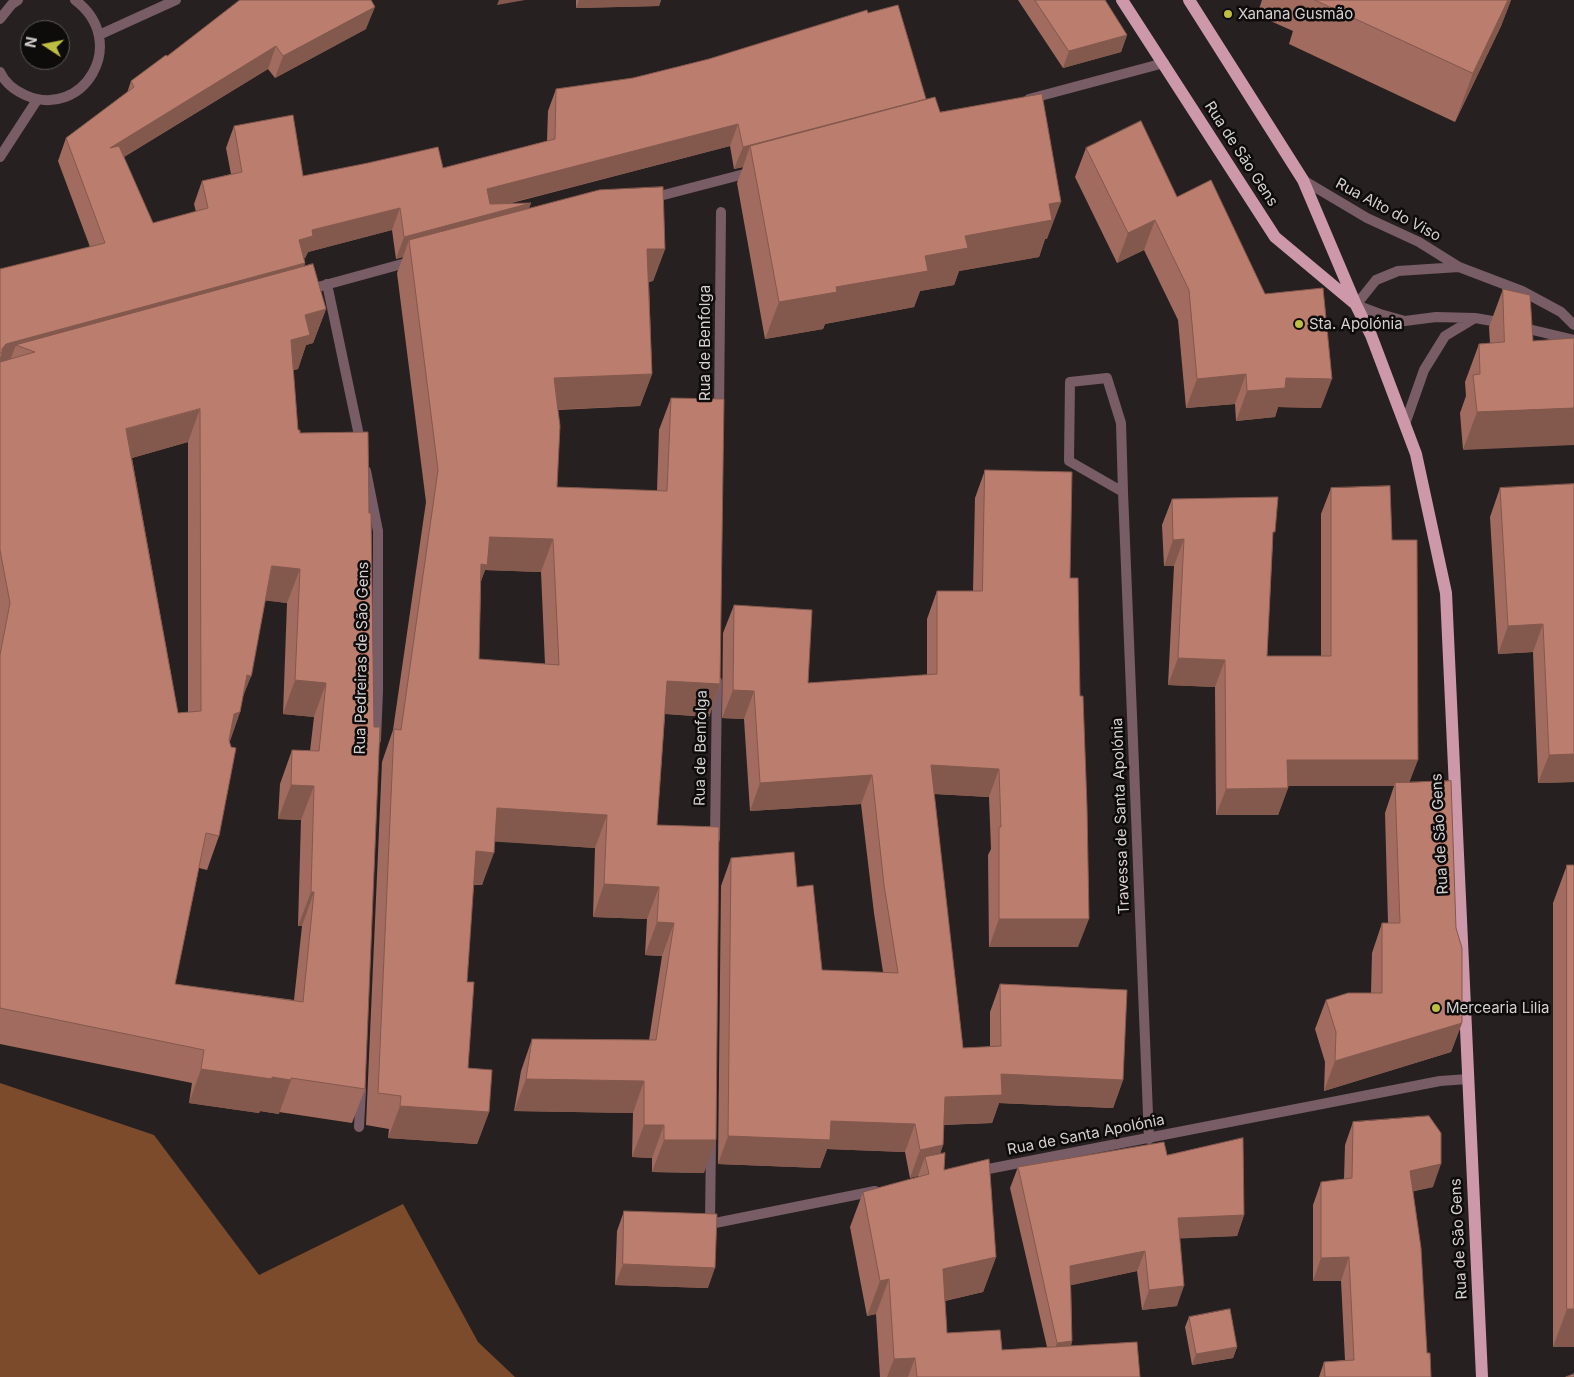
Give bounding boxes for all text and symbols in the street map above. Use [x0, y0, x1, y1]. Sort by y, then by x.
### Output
place label: Xanana Gusmão [1238, 5, 1353, 23]
marker: Xanana Gusmão [1222, 8, 1234, 20]
north arrow [20, 20, 70, 70]
text: N [21, 35, 40, 49]
street label: Rua de São Gens [1200, 98, 1282, 210]
street label: Rua Alto do Viso [1332, 175, 1444, 245]
street label: Rua de Benfolga [696, 285, 714, 401]
place label: Sta. Apolónia [1309, 315, 1403, 333]
marker: Sta. Apolónia [1293, 318, 1305, 330]
street label: Rua Pedreiras de São Gens [351, 562, 373, 754]
street label: Rua de Benfolga [691, 690, 711, 806]
street label: Travessa de Santa Apolónia [1109, 717, 1133, 915]
street label: Rua de São Gens [1428, 773, 1452, 895]
place label: Mercearia Lilia [1446, 999, 1550, 1017]
marker: Mercearia Lilia [1430, 1002, 1442, 1014]
street label: Rua de Santa Apolónia [1006, 1111, 1166, 1159]
street label: Rua de São Gens [1447, 1178, 1471, 1300]

